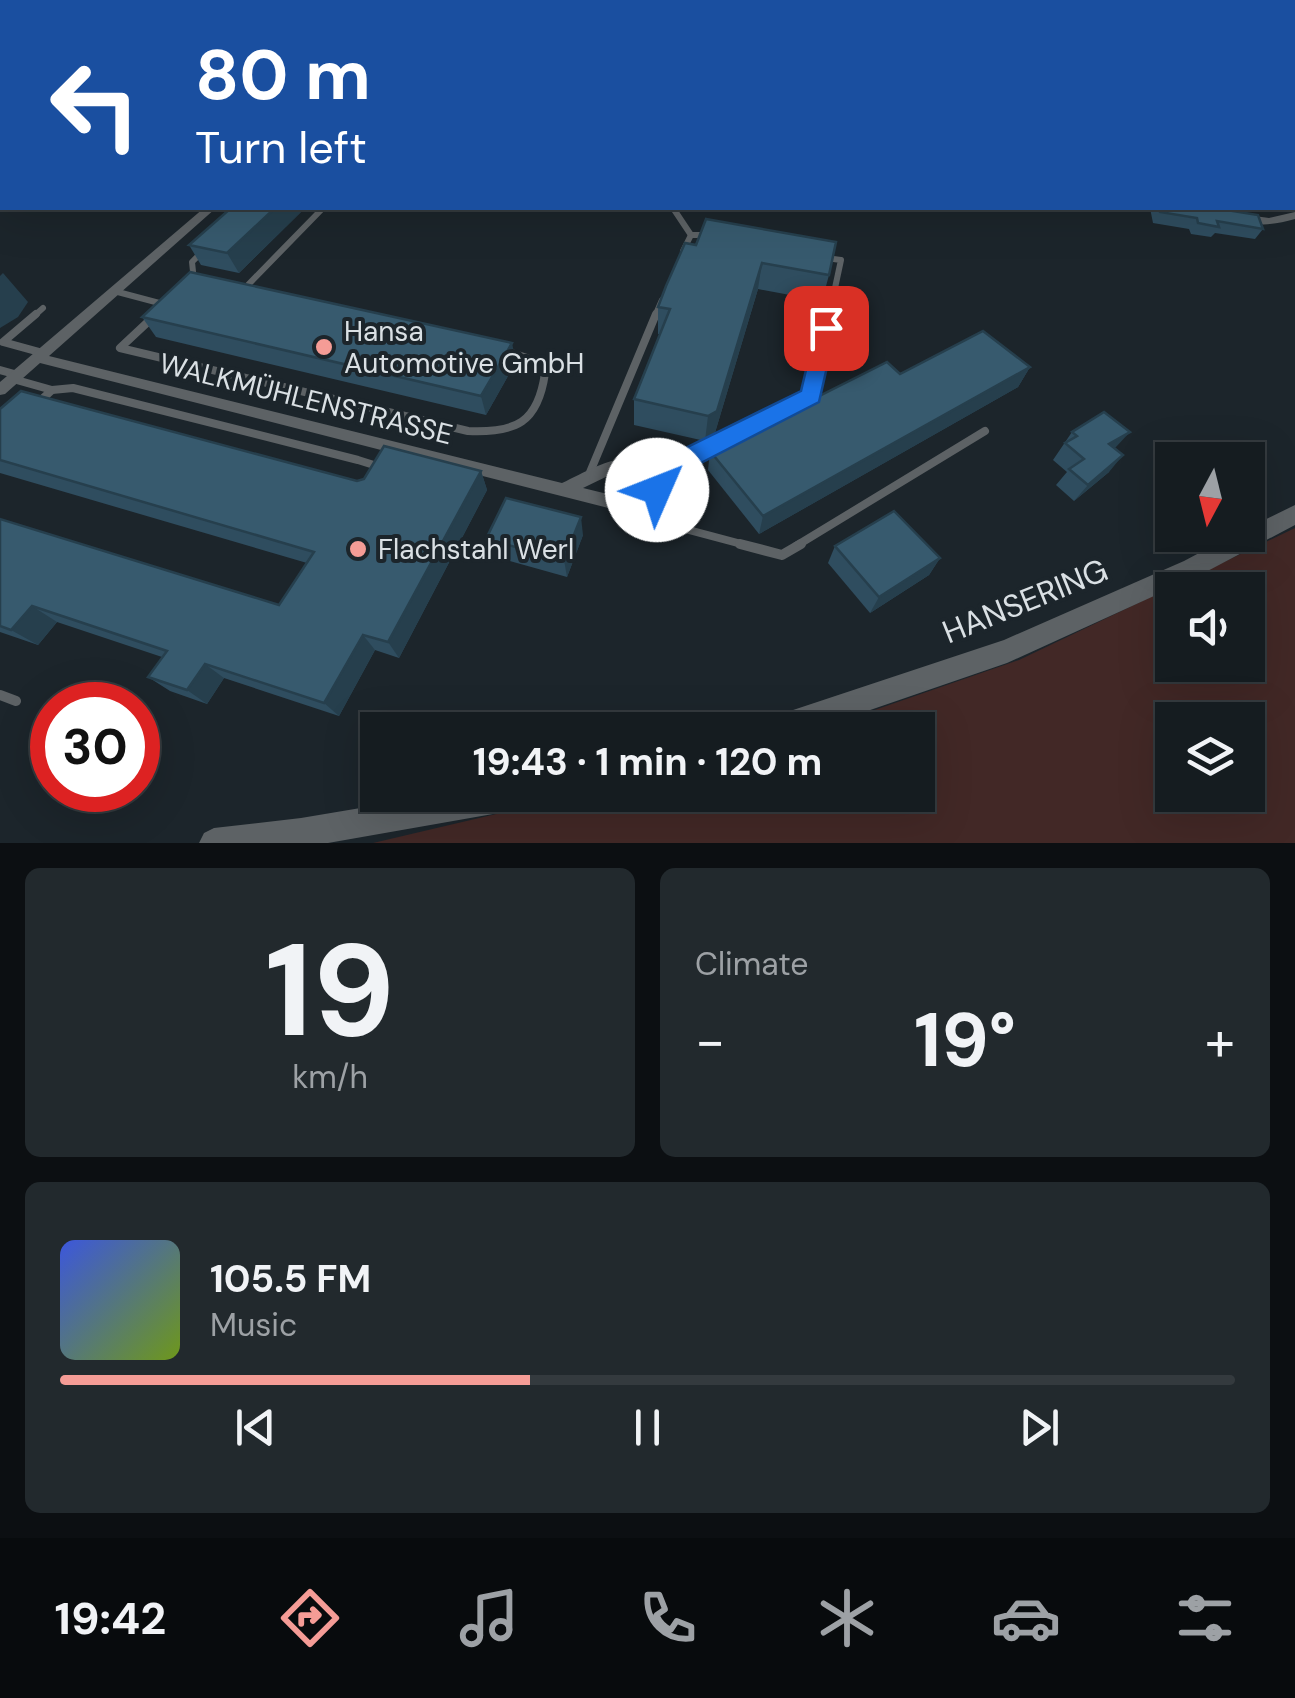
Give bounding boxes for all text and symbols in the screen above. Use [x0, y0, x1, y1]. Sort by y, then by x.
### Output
text: 80 m [195, 30, 371, 121]
icon: left [30, 40, 160, 170]
text: Turn left [195, 118, 367, 177]
pin [784, 286, 869, 371]
icon: arrive [799, 301, 854, 356]
place label: Hansa Automotive GmbH [344, 313, 584, 382]
marker: Hansa Automotive GmbH [313, 336, 335, 358]
street label: WALKMÜHLENSTRASSE [156, 345, 456, 453]
position arrow [605, 438, 709, 542]
north arrow [1155, 442, 1265, 552]
map controls [1155, 442, 1265, 812]
place label: Flachstahl Werl [378, 531, 574, 568]
marker: Flachstahl Werl [347, 538, 369, 560]
street label: HANSERING [936, 549, 1114, 653]
button: sound [1155, 572, 1265, 682]
speed limit sign: 30 [30, 682, 160, 812]
button: layers [1155, 702, 1265, 812]
text: 19:43 · 1 min · 120 m [473, 737, 822, 787]
text: 19 [265, 906, 395, 1075]
text: Climate [695, 943, 809, 985]
text: 19° [914, 992, 1016, 1089]
text: − [695, 1005, 725, 1077]
text: + [1205, 1005, 1235, 1077]
text: km/h [292, 1056, 368, 1098]
text: 105.5 FM [210, 1254, 371, 1304]
text: Music [210, 1304, 297, 1346]
icon: previous [228, 1400, 283, 1455]
icon: pause [620, 1400, 675, 1455]
icon: next [1012, 1400, 1067, 1455]
icon: directions [275, 1583, 345, 1653]
icon: music [454, 1583, 524, 1653]
icon: phone [633, 1583, 703, 1653]
icon: climate [812, 1583, 882, 1653]
icon: car [991, 1583, 1061, 1653]
icon: filters [1170, 1583, 1240, 1653]
text: 19:42 [55, 1589, 166, 1648]

